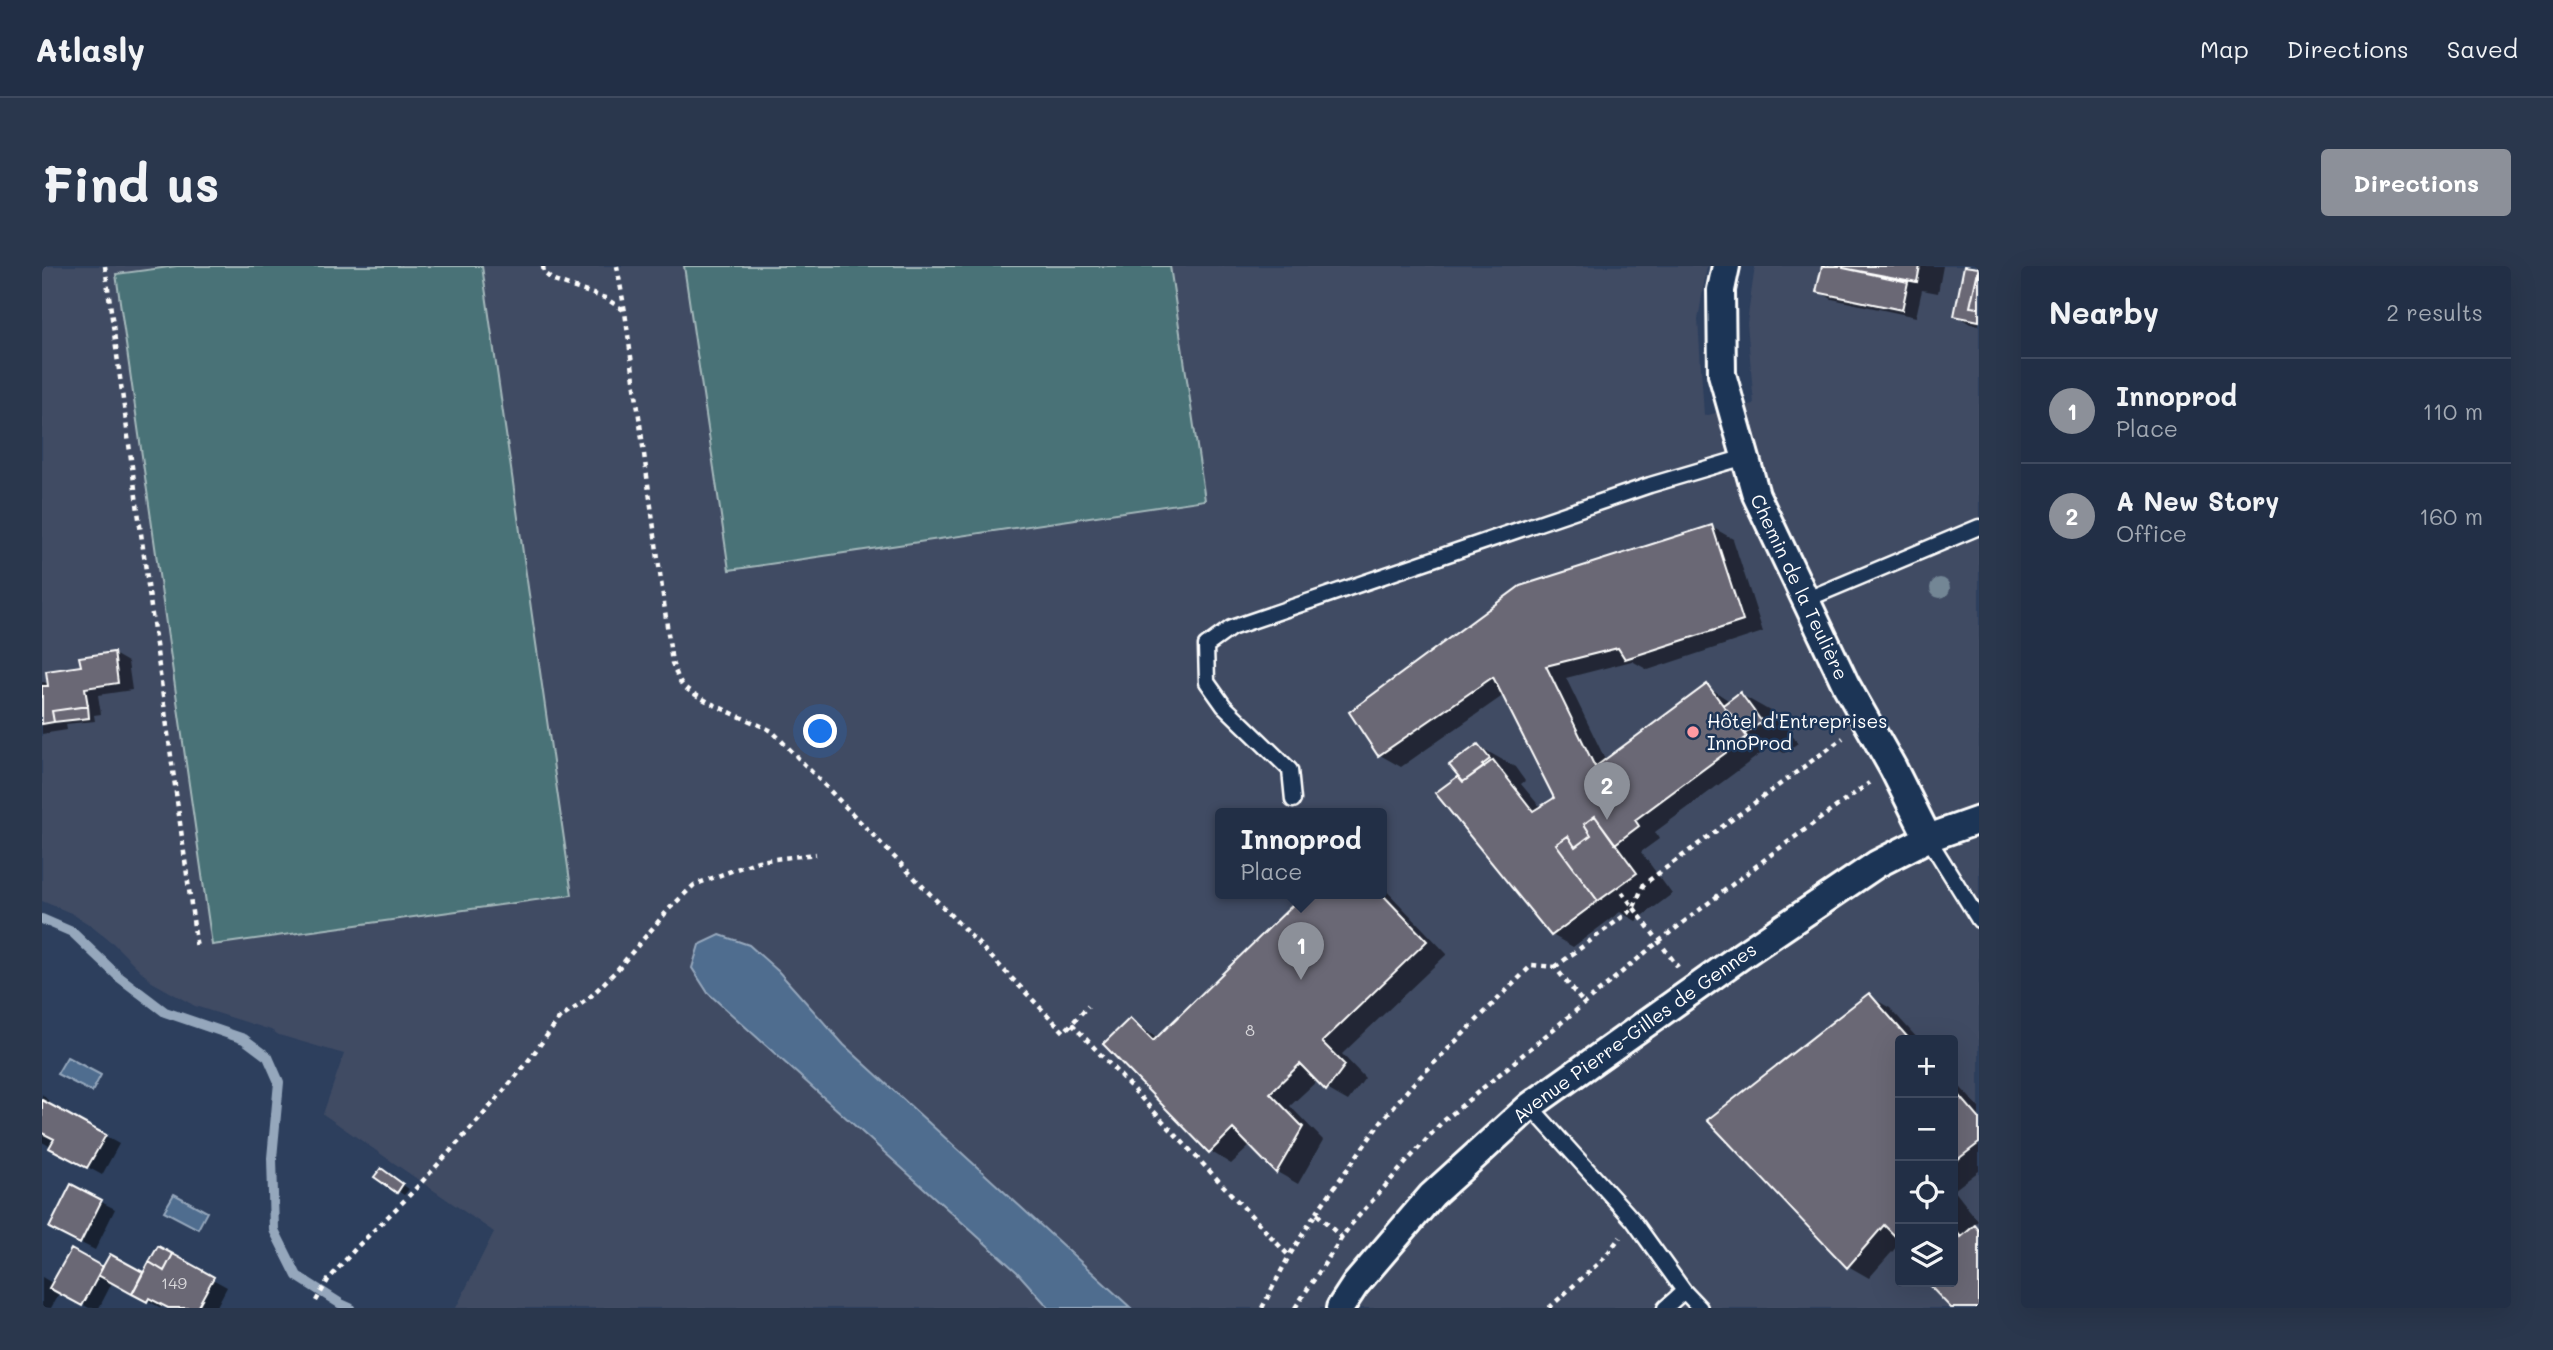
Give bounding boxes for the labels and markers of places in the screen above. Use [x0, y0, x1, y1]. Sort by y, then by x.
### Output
place label: Hôtel d'Entreprises InnoProd [1707, 708, 1887, 755]
marker: Hôtel d'Entreprises InnoProd [1685, 724, 1701, 740]
pin: 2 [1584, 762, 1630, 820]
pin: 1 [1278, 922, 1324, 980]

